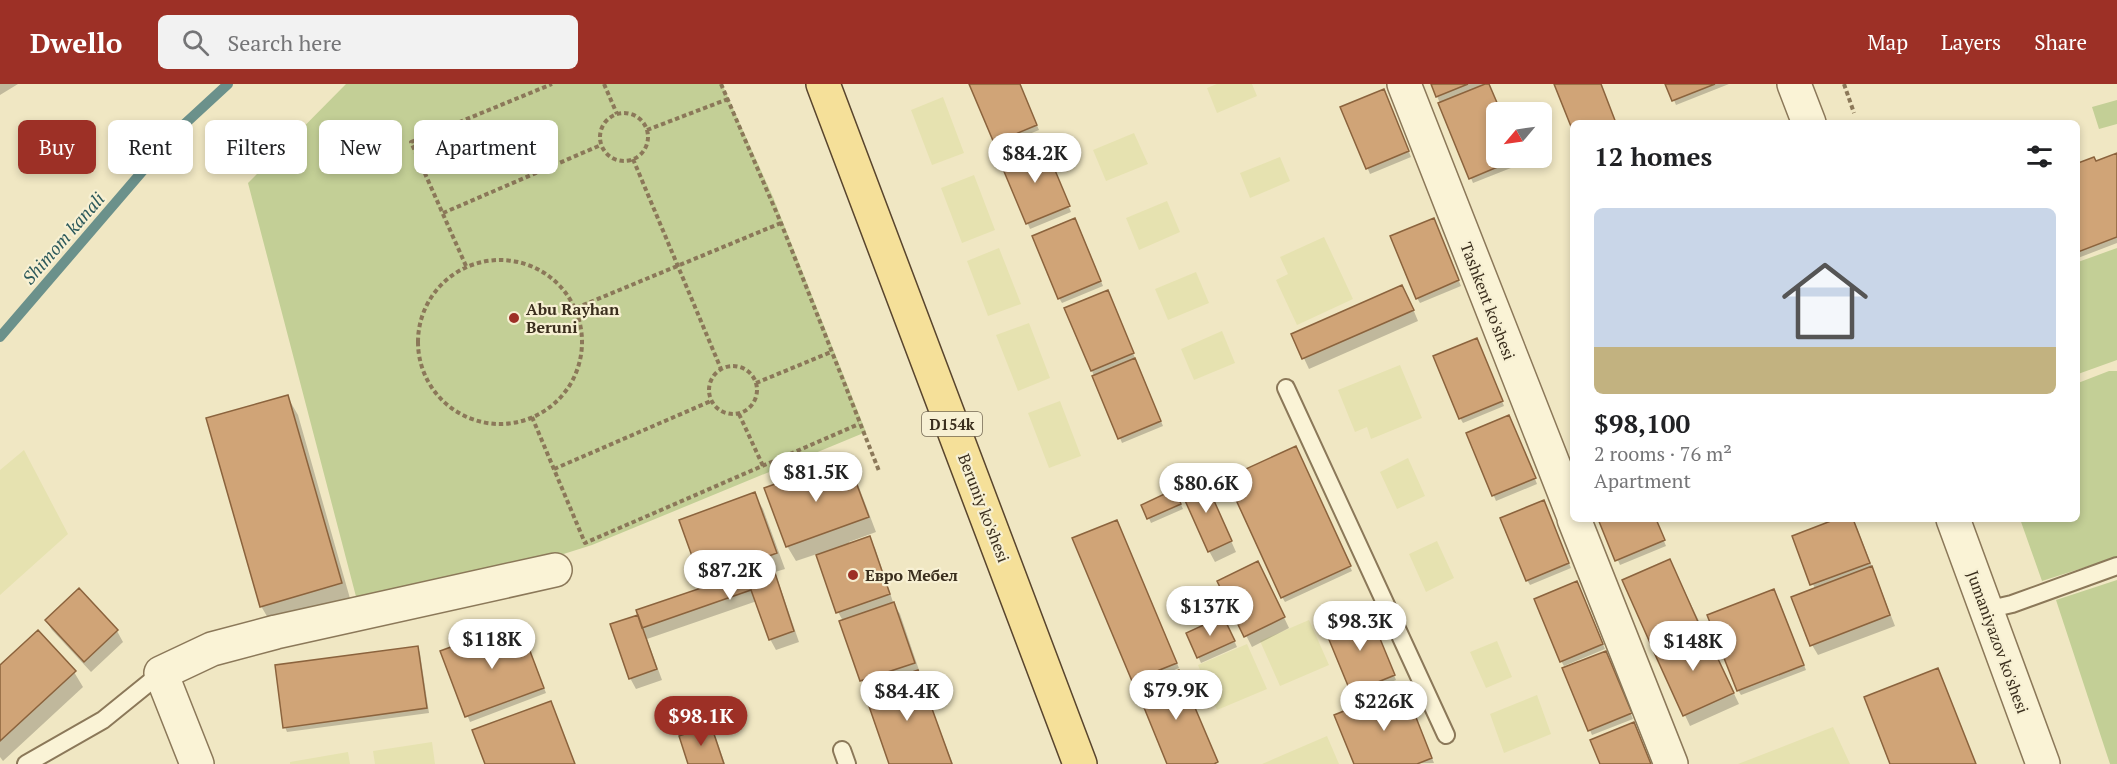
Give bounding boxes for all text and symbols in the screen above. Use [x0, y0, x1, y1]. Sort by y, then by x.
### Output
search box [158, 15, 578, 69]
text: Dwello [30, 24, 122, 61]
icon: search [179, 26, 212, 59]
text: Search here [227, 28, 342, 57]
text: Map [1867, 28, 1908, 56]
text: Layers [1941, 28, 2001, 56]
text: Share [2034, 28, 2087, 56]
north arrow [1486, 102, 1552, 168]
map controls [1486, 102, 1552, 168]
chip: Buy [18, 120, 96, 174]
chip: Rent [108, 120, 193, 174]
chip: Filters [205, 120, 307, 174]
chip: New [319, 120, 402, 174]
chip: Apartment [414, 120, 558, 174]
pin: $84.2K [986, 133, 1084, 184]
text: $84.2K [1002, 139, 1068, 166]
text: 12 homes [1594, 139, 1712, 173]
icon: filters [2023, 140, 2056, 173]
water label: Shimom kanali [16, 187, 110, 289]
street label: Tashkent ko'shesi [1455, 239, 1521, 363]
icon: home [1771, 247, 1879, 355]
place label: Abu Rayhan Beruni [526, 298, 620, 338]
marker: Abu Rayhan Beruni [507, 311, 521, 325]
text: $98,100 [1594, 406, 1690, 440]
road number: D154k [922, 412, 982, 436]
text: 2 rooms · 76 m² [1594, 440, 1732, 467]
street label: Beruniy ko'shesi [953, 450, 1015, 566]
pin: $81.5K [767, 452, 865, 503]
text: $81.5K [783, 458, 849, 485]
pin: $80.6K [1157, 463, 1255, 514]
text: Apartment [1594, 467, 1691, 494]
text: $80.6K [1173, 469, 1239, 496]
pin: $87.2K [681, 550, 779, 601]
text: $87.2K [698, 556, 762, 583]
place label: Евро Мебел [865, 564, 958, 586]
street label: Jumaniyazov ko'shesi [1962, 567, 2034, 717]
marker: Евро Мебел [846, 568, 860, 582]
pin: $137K [1168, 586, 1252, 637]
text: $137K [1180, 592, 1240, 619]
pin: $98.3K [1311, 601, 1409, 652]
text: $98.3K [1327, 607, 1393, 634]
pin: $118K [450, 619, 534, 670]
pin: $148K [1651, 621, 1735, 672]
text: $118K [462, 625, 522, 652]
text: $148K [1663, 627, 1723, 654]
pin: $79.9K [1127, 670, 1225, 721]
pin: $84.4K [858, 671, 956, 722]
text: $79.9K [1143, 676, 1209, 703]
text: $84.4K [874, 677, 940, 704]
pin: $226K [1342, 681, 1426, 732]
text: $226K [1354, 687, 1414, 714]
pin: $98.1K [652, 696, 750, 747]
text: $98.1K [668, 702, 734, 729]

